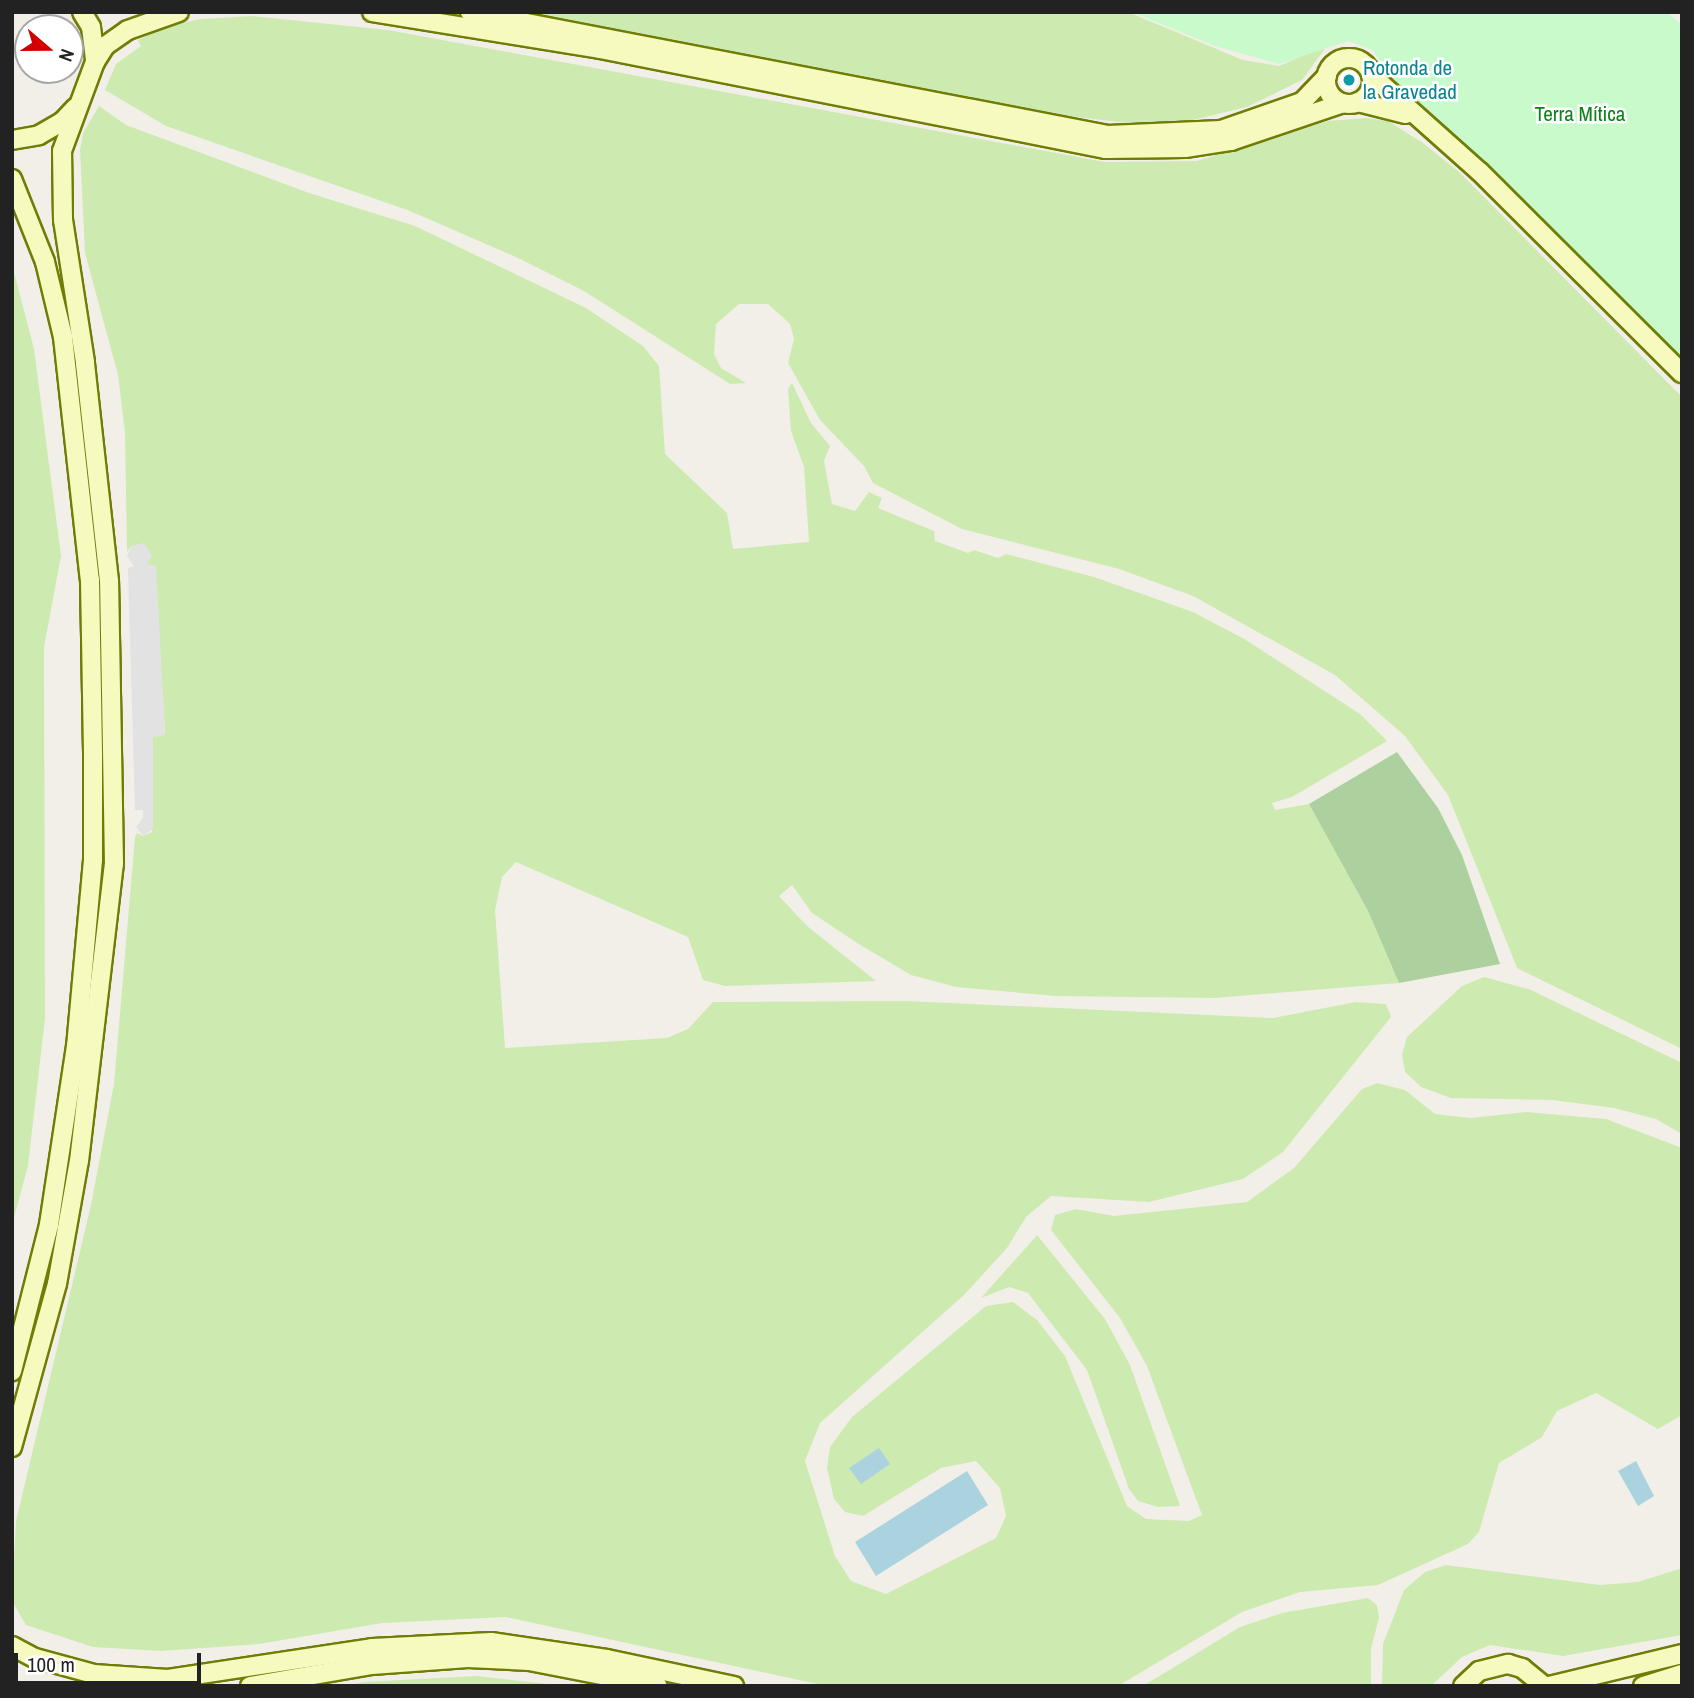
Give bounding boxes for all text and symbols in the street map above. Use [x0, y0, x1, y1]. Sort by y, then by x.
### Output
north arrow [14, 14, 84, 84]
text: N [53, 46, 81, 65]
place label: Rotonda de la Gravedad [1363, 55, 1457, 105]
marker: Rotonda de la Gravedad [1341, 72, 1357, 88]
park label: Terra Mítica [1535, 101, 1625, 127]
scale bar [18, 1638, 205, 1682]
text: 100 m [27, 1650, 75, 1679]

